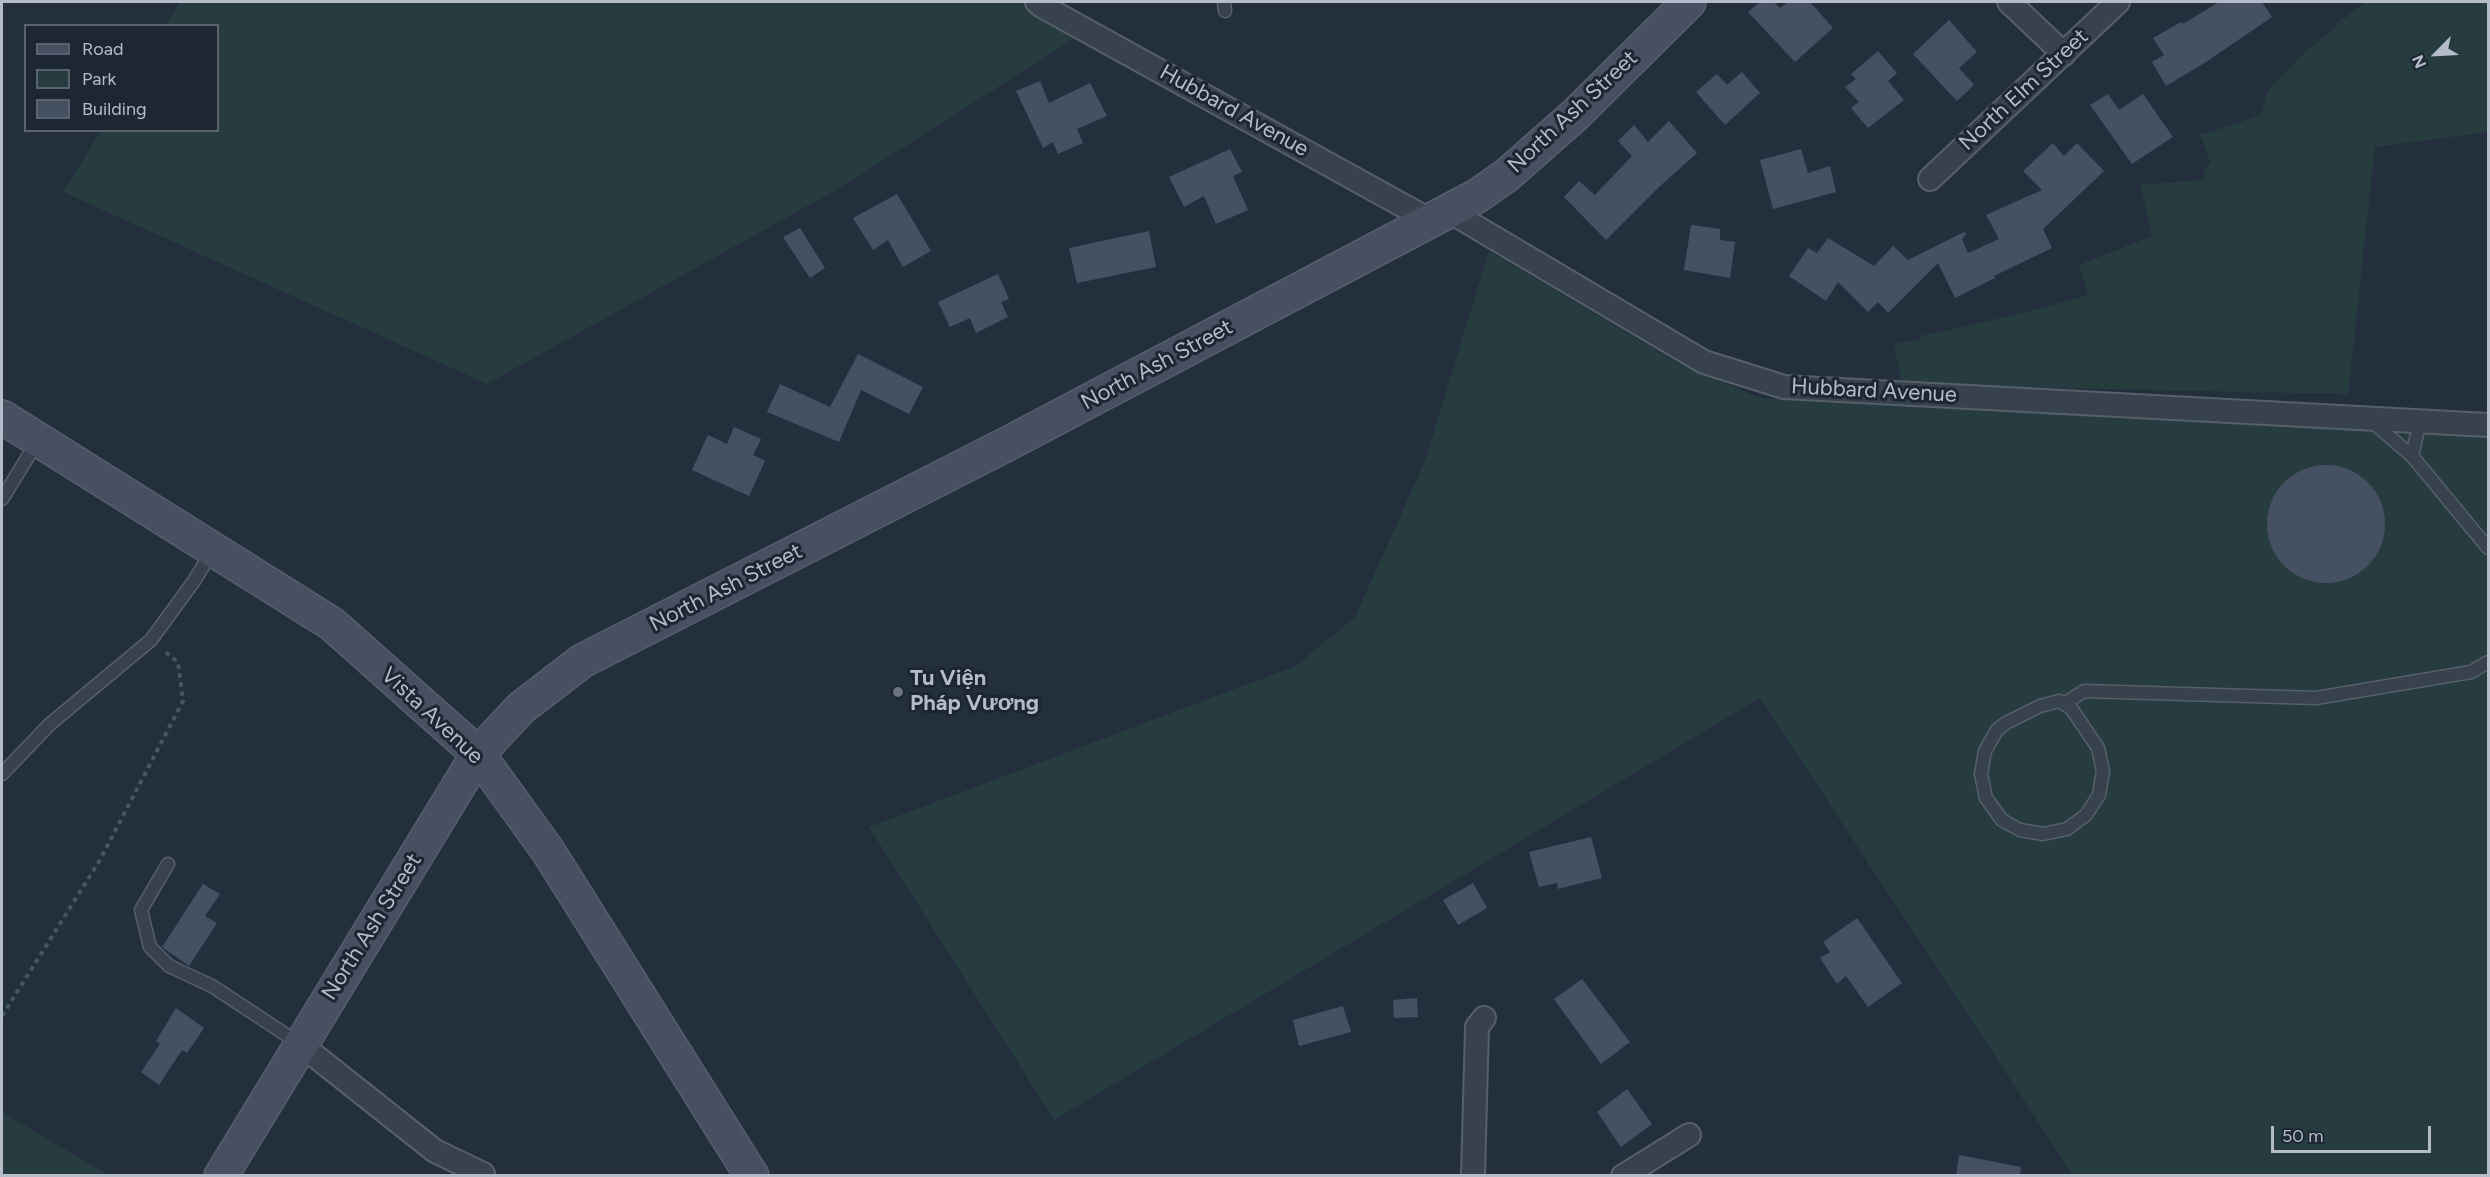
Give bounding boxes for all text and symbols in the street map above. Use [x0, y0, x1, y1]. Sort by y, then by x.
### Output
street label: North Elm Street [1954, 23, 2094, 157]
legend [24, 24, 219, 132]
north arrow [2406, 24, 2466, 84]
text: Road [82, 38, 123, 60]
street label: North Ash Street [1503, 45, 1643, 179]
text: N [2408, 52, 2430, 71]
street label: Hubbard Avenue [1155, 59, 1313, 163]
text: Park [82, 68, 116, 90]
text: Building [82, 98, 147, 120]
street label: North Ash Street [1077, 314, 1237, 416]
street label: Hubbard Avenue [1790, 373, 1958, 409]
street label: North Ash Street [645, 538, 807, 638]
street label: Vista Avenue [375, 662, 489, 770]
place label: Tu Viện Pháp Vương [910, 666, 1039, 718]
marker: Tu Viện Pháp Vương [891, 685, 905, 699]
street label: North Ash Street [316, 849, 428, 1005]
scale bar [2274, 1114, 2434, 1152]
text: 50 m [2282, 1125, 2324, 1147]

